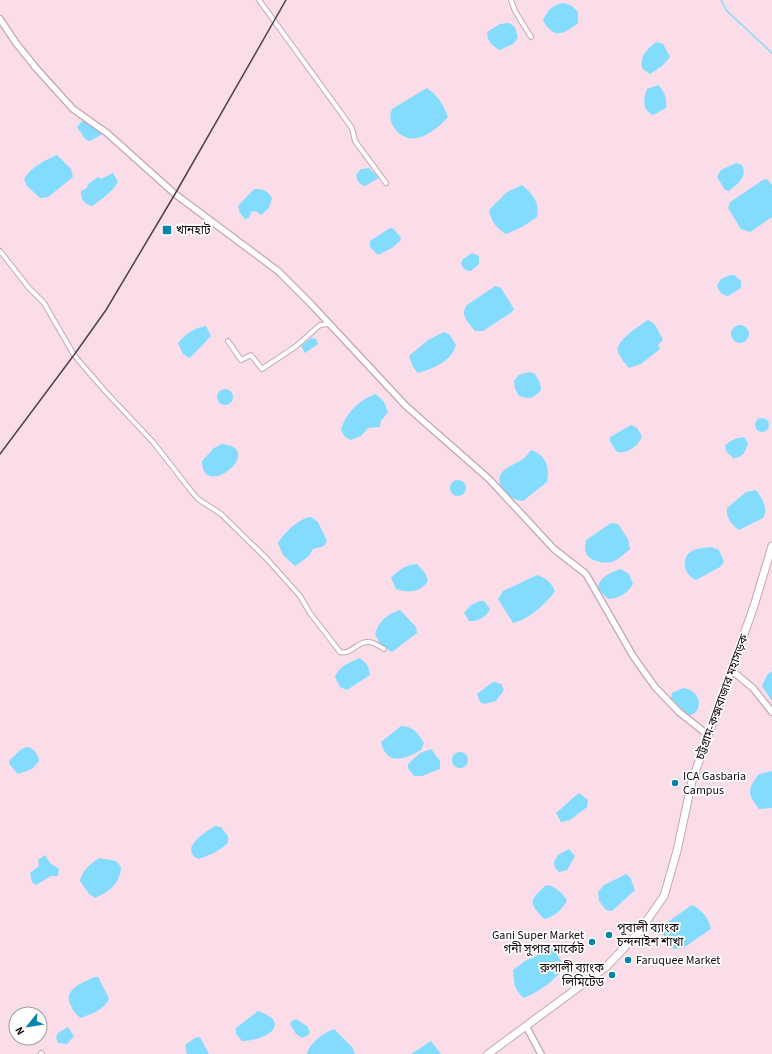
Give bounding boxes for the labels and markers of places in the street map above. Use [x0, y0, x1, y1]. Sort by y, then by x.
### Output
place label: খানহাট [176, 222, 211, 239]
marker: খানহাট [161, 224, 173, 236]
place label: ICA Gasbaria Campus [683, 768, 746, 799]
marker: ICA Gasbaria Campus [670, 778, 680, 788]
place label: পূবালী ব্যাংক চন্দনাইশ শাখা [616, 920, 684, 951]
place label: Gani Super Market গনী সুপার মার্কেট [492, 927, 584, 958]
marker: পূবালী ব্যাংক চন্দনাইশ শাখা [604, 930, 614, 940]
marker: Gani Super Market গনী সুপার মার্কেট [587, 937, 597, 947]
place label: Faruquee Market [636, 952, 720, 969]
marker: Faruquee Market [623, 955, 633, 965]
place label: রুপালী ব্যাংক লিমিটেড [539, 960, 604, 991]
marker: রুপালী ব্যাংক লিমিটেড [607, 970, 617, 980]

